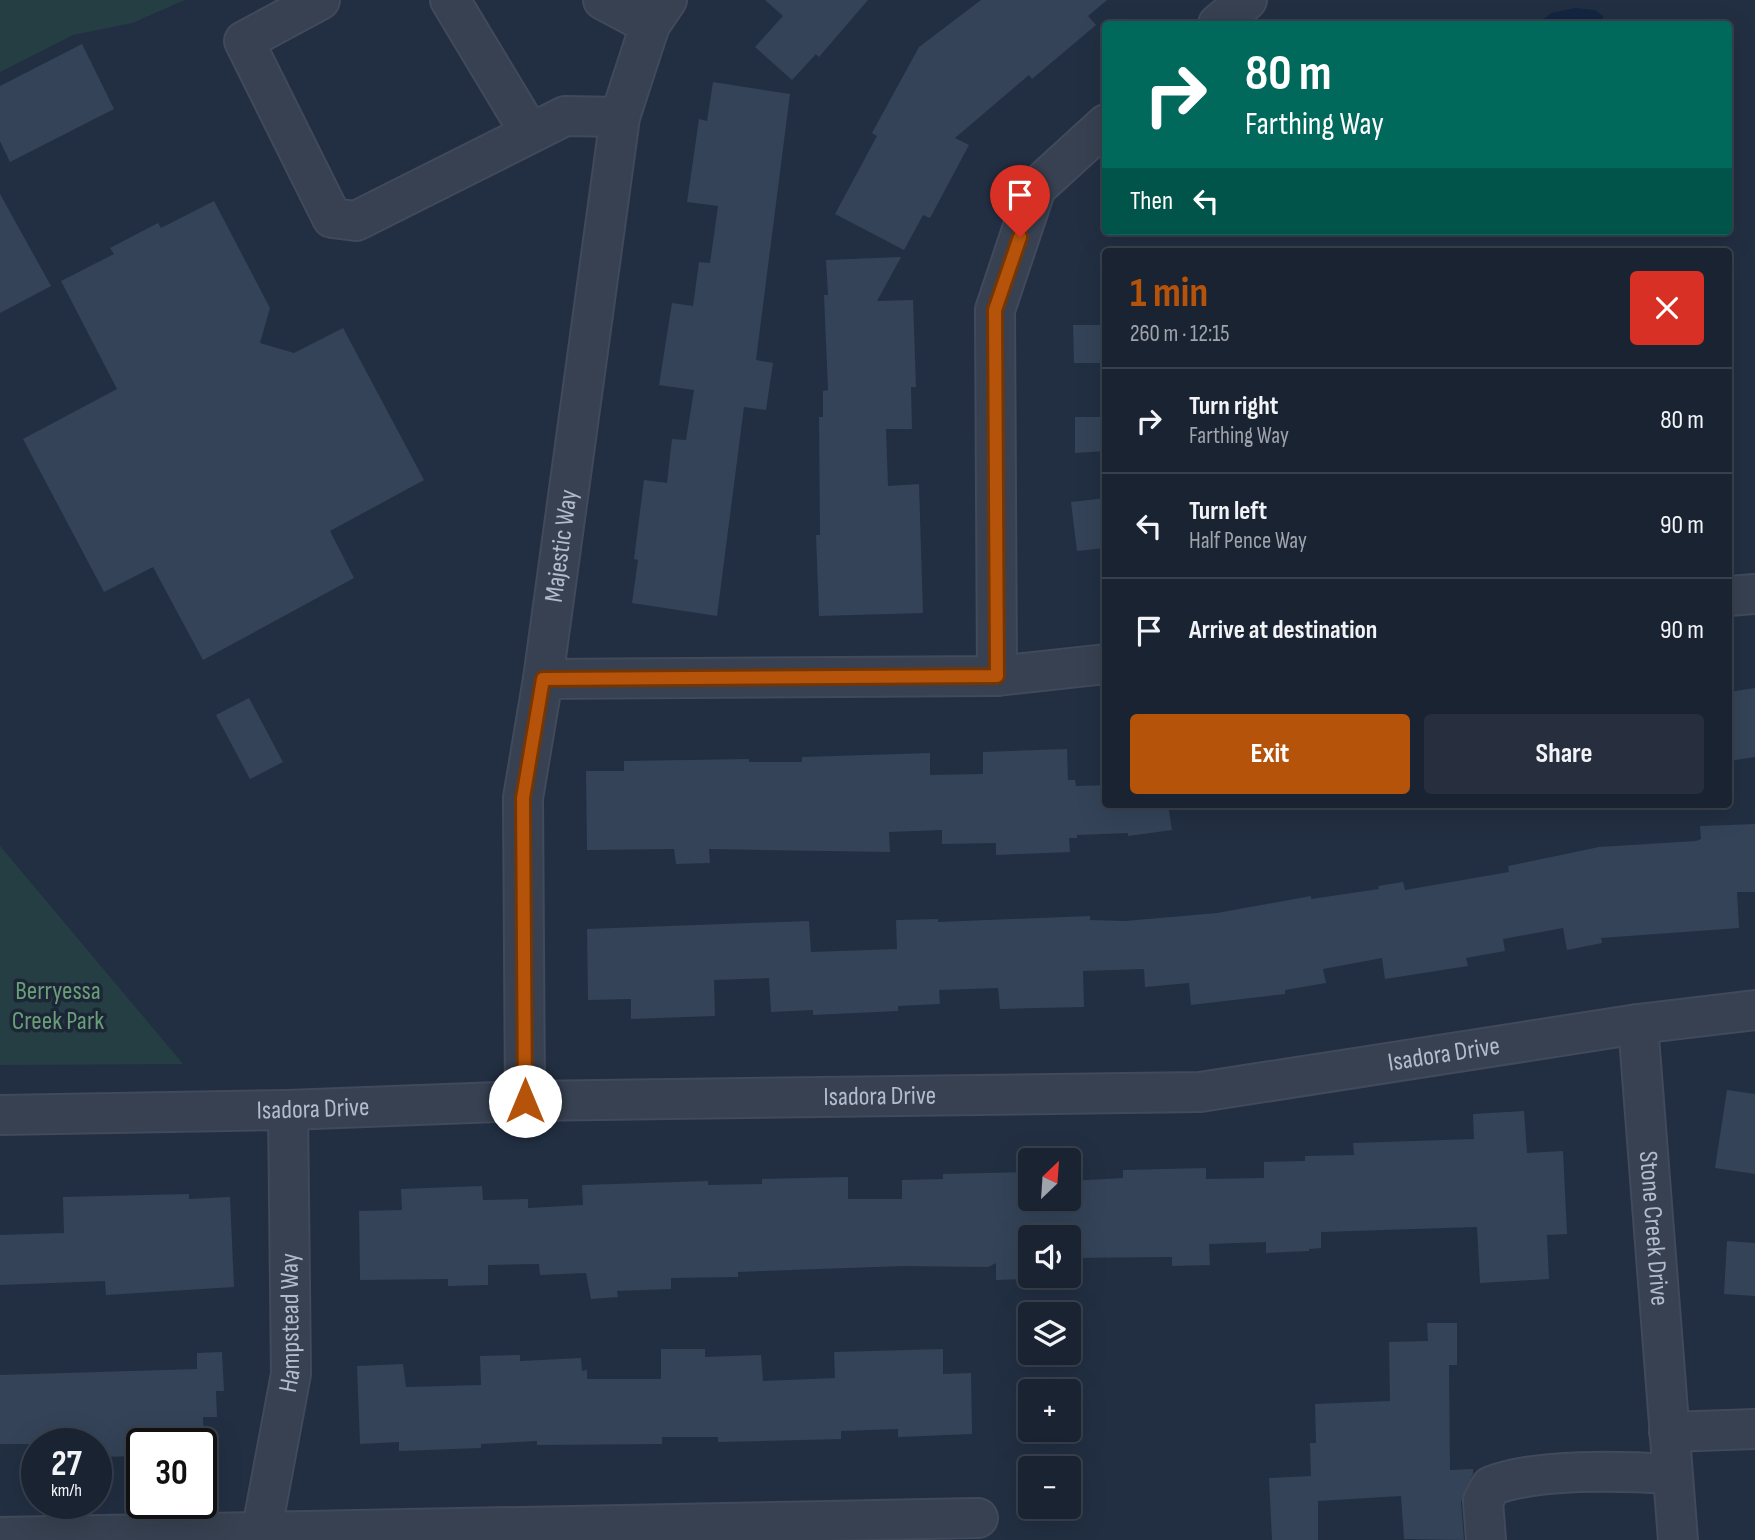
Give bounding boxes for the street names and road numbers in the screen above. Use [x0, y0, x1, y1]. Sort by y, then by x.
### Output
street label: Majestic Way [538, 488, 584, 604]
street label: Isadora Drive [1386, 1030, 1502, 1078]
street label: Isadora Drive [823, 1080, 936, 1113]
street label: Isadora Drive [256, 1091, 370, 1126]
street label: Stone Creek Drive [1632, 1150, 1675, 1307]
street label: Hampstead Way [272, 1253, 307, 1395]

